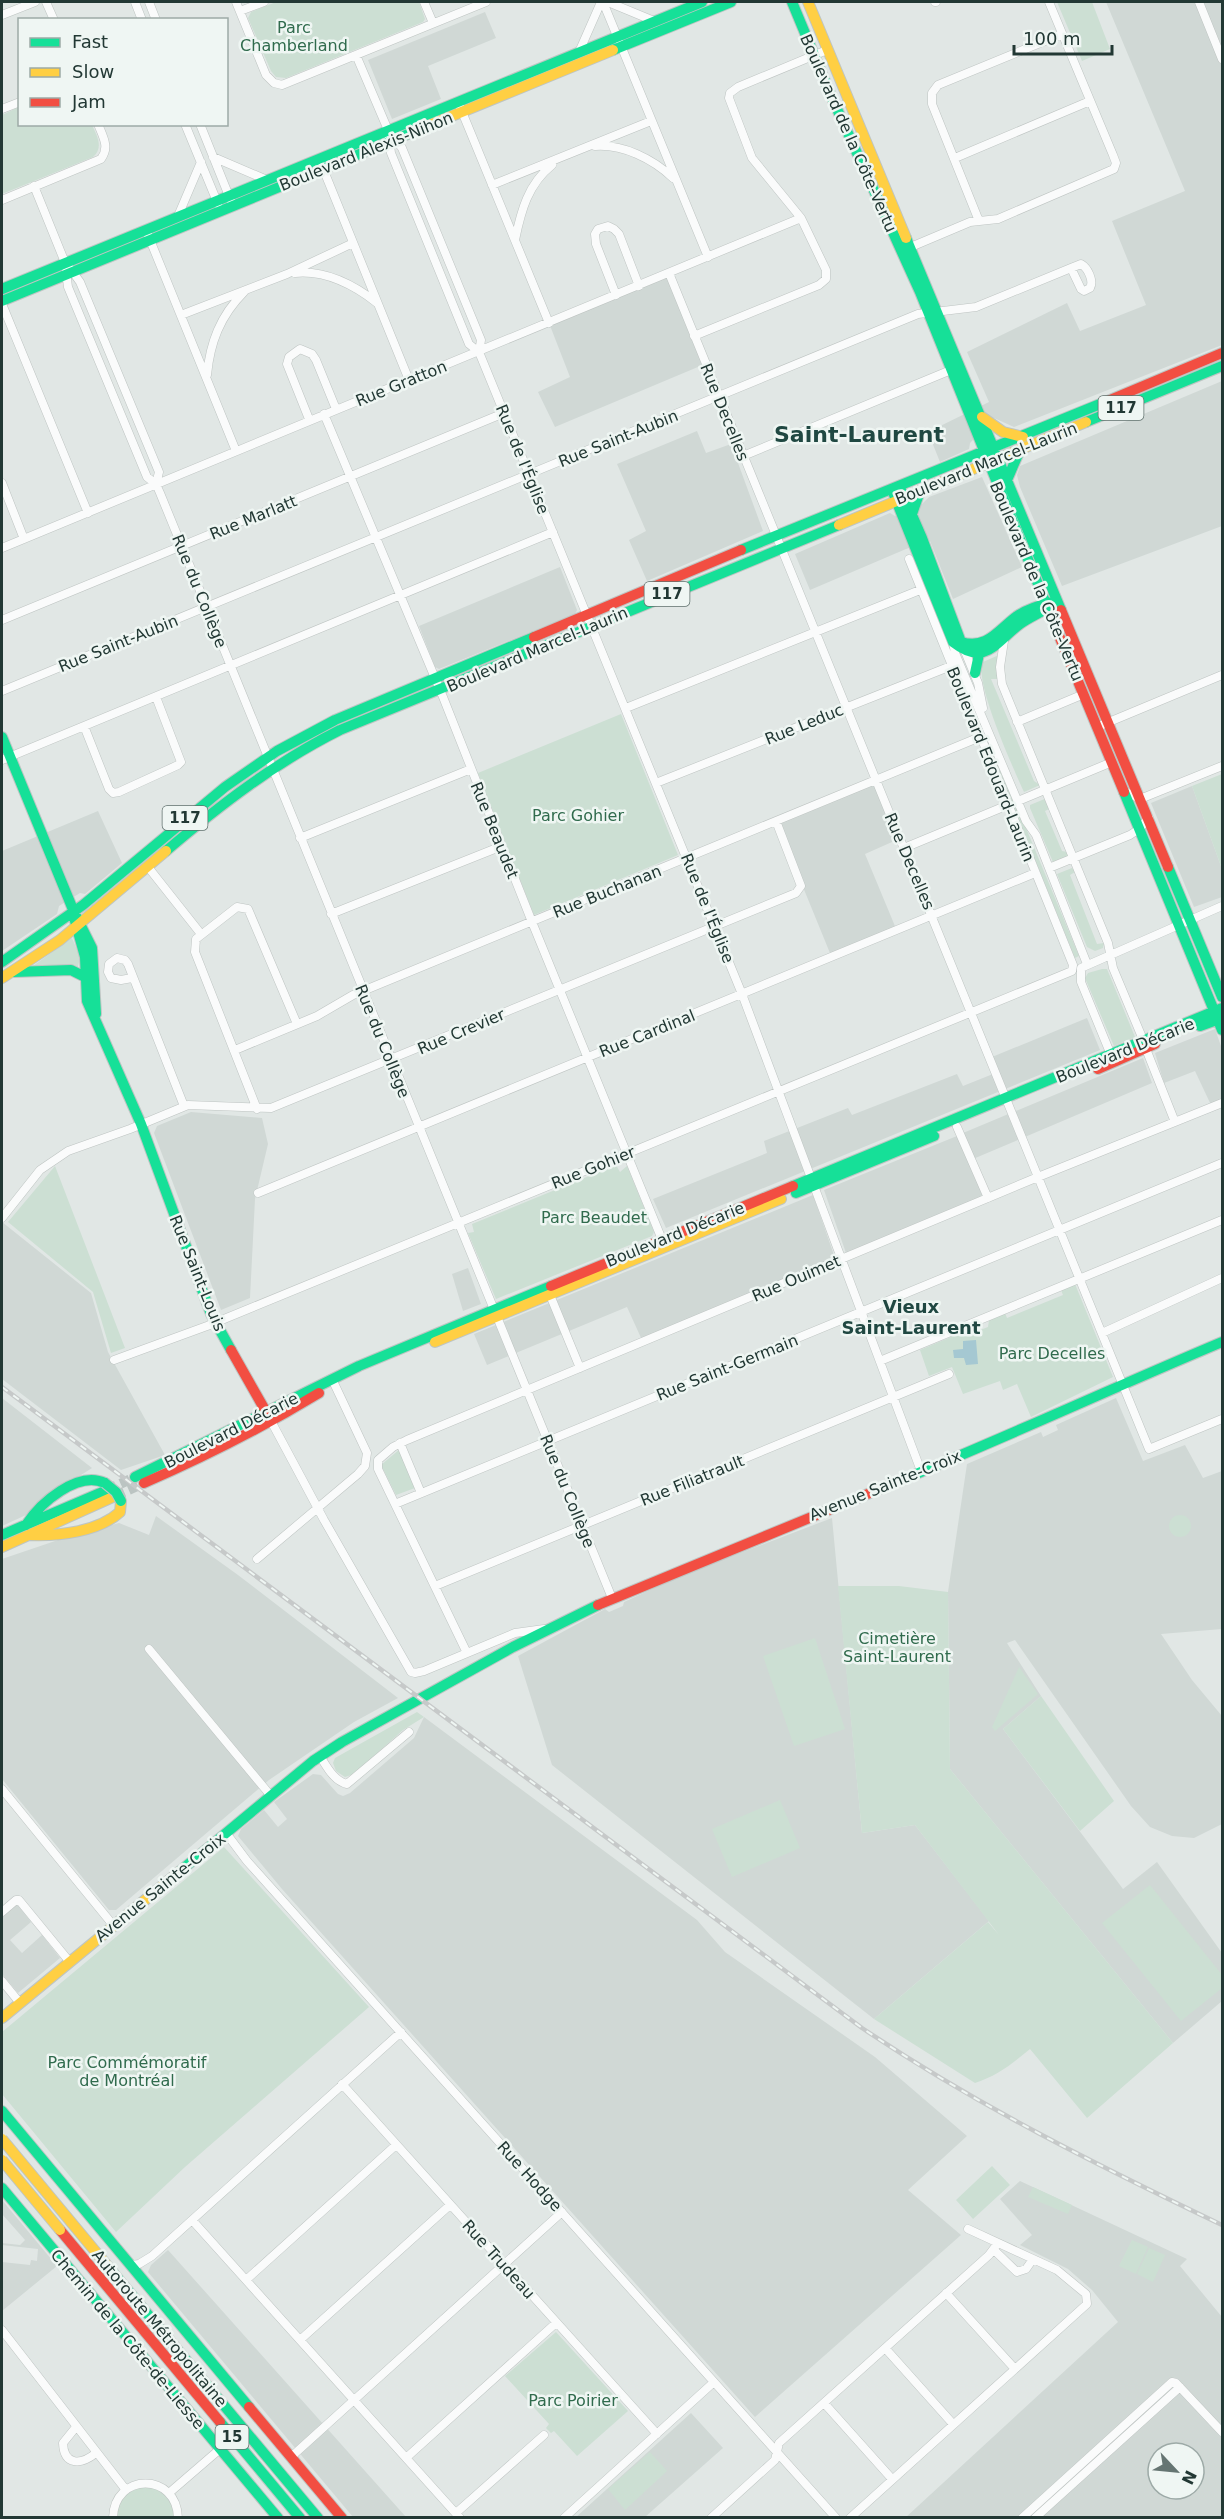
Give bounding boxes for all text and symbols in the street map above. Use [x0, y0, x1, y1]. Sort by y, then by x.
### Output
legend [18, 18, 228, 126]
park label: Parc Chamberland [240, 18, 348, 55]
scale bar [1014, 18, 1112, 56]
text: 100 m [1023, 28, 1081, 49]
text: Fast [72, 31, 108, 52]
street label: Boulevard de la Côte-Vertu [796, 31, 901, 235]
text: Slow [72, 61, 114, 82]
text: Jam [71, 91, 106, 112]
street label: Boulevard Alexis-Nihon [277, 108, 456, 195]
street label: Rue Gratton [353, 357, 450, 410]
street label: Rue Decelles [696, 361, 753, 464]
road number: 117 [1098, 396, 1144, 420]
street label: Rue de l'Église [492, 402, 553, 517]
street label: Rue Saint-Aubin [555, 406, 681, 471]
street label: Boulevard Marcel-Laurin [892, 418, 1080, 509]
district label: Saint-Laurent [774, 422, 944, 447]
street label: Boulevard de la Côte-Vertu [986, 479, 1087, 684]
street label: Rue Marlatt [207, 491, 300, 544]
street label: Rue du Collège [168, 532, 231, 651]
road number: 117 [644, 582, 690, 606]
street label: Boulevard Marcel-Laurin [444, 603, 631, 696]
street label: Rue Saint-Aubin [55, 611, 181, 676]
street label: Boulevard Edouard-Laurin [943, 664, 1038, 864]
street label: Rue Leduc [762, 700, 846, 749]
street label: Rue Beaudet [467, 779, 523, 881]
road number: 117 [162, 806, 207, 830]
park label: Parc Gohier [532, 806, 624, 825]
street label: Rue Decelles [881, 810, 938, 912]
street label: Rue de l'Église [677, 851, 738, 966]
street label: Rue Buchanan [550, 861, 664, 922]
street label: Rue du Collège [351, 982, 414, 1101]
street label: Rue Crevier [415, 1004, 508, 1058]
street label: Rue Cardinal [596, 1006, 698, 1061]
street label: Boulevard Décarie [1053, 1014, 1197, 1087]
street label: Rue Gohier [549, 1142, 638, 1193]
street label: Boulevard Décarie [603, 1198, 747, 1271]
park label: Parc Beaudet [541, 1208, 647, 1227]
street label: Rue Saint-Louis [166, 1212, 229, 1334]
street label: Rue Ouimet [749, 1251, 843, 1306]
district label: Vieux Saint-Laurent [841, 1296, 981, 1338]
street label: Rue Saint-Germain [654, 1330, 801, 1405]
park label: Parc Decelles [999, 1344, 1105, 1363]
street label: Boulevard Décarie [161, 1388, 301, 1472]
street label: Rue du Collège [536, 1432, 599, 1551]
street label: Avenue Sainte-Croix [806, 1446, 964, 1525]
street label: Rue Filiatrault [638, 1451, 747, 1510]
park label: Cimetière Saint-Laurent [843, 1629, 951, 1666]
street label: Avenue Sainte-Croix [91, 1829, 229, 1946]
park label: Parc Commémoratif de Montréal [48, 2053, 207, 2090]
street label: Rue Hodge [493, 2137, 566, 2215]
street label: Rue Trudeau [458, 2216, 539, 2303]
street label: Chemin de la Côte-de-Liesse [47, 2245, 209, 2433]
street label: Autoroute Métropolitaine [88, 2246, 231, 2411]
park label: Parc Poirier [528, 2391, 618, 2410]
road number: 15 [216, 2425, 248, 2449]
north arrow [1146, 2441, 1206, 2501]
text: N [1178, 2467, 1201, 2488]

